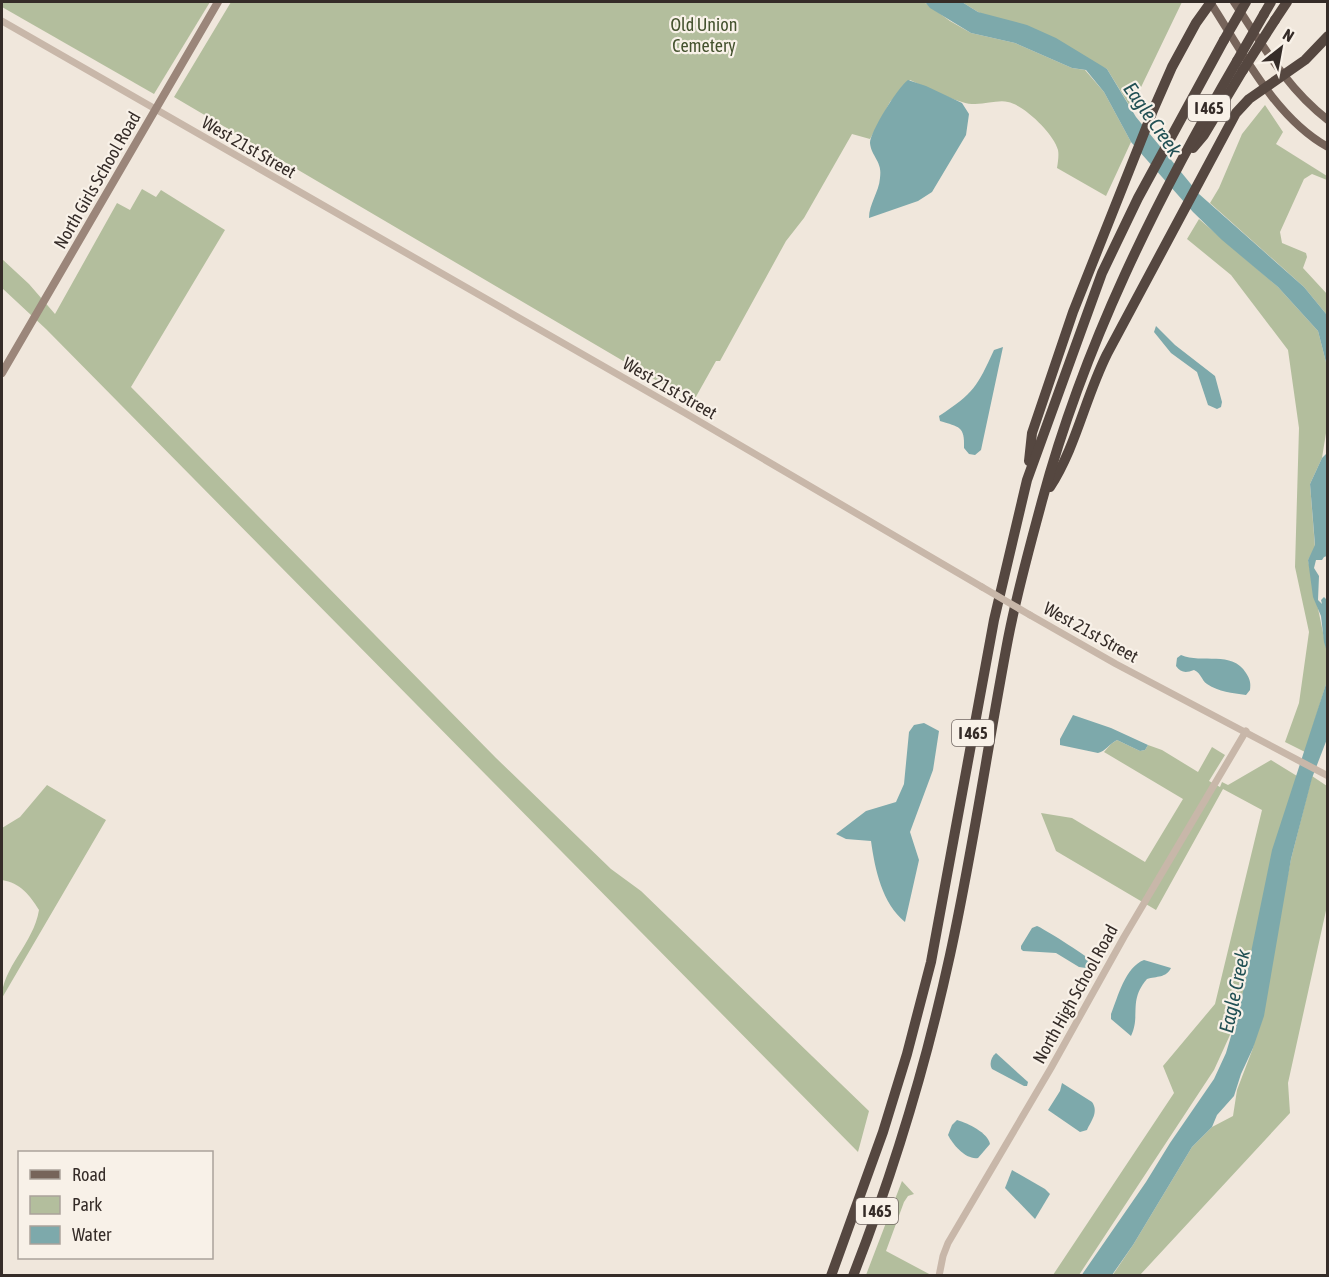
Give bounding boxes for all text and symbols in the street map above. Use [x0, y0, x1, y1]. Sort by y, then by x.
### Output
park label: Old Union Cemetery [671, 14, 737, 56]
north arrow [1251, 18, 1311, 78]
text: N [1280, 25, 1297, 45]
water label: Eagle Creek [1119, 78, 1187, 161]
road number: I 465 [1188, 95, 1230, 121]
street label: North Girls School Road [49, 108, 145, 252]
street label: West 21st Street [198, 112, 300, 182]
street label: West 21st Street [619, 353, 721, 423]
street label: West 21st Street [1040, 597, 1142, 667]
road number: I 465 [952, 720, 994, 746]
street label: North High School Road [1028, 921, 1122, 1067]
water label: Eagle Creek [1214, 947, 1254, 1035]
legend [18, 1151, 213, 1259]
text: Road [72, 1164, 106, 1185]
text: Park [72, 1194, 102, 1215]
road number: I 465 [856, 1198, 898, 1224]
text: Water [72, 1224, 112, 1245]

